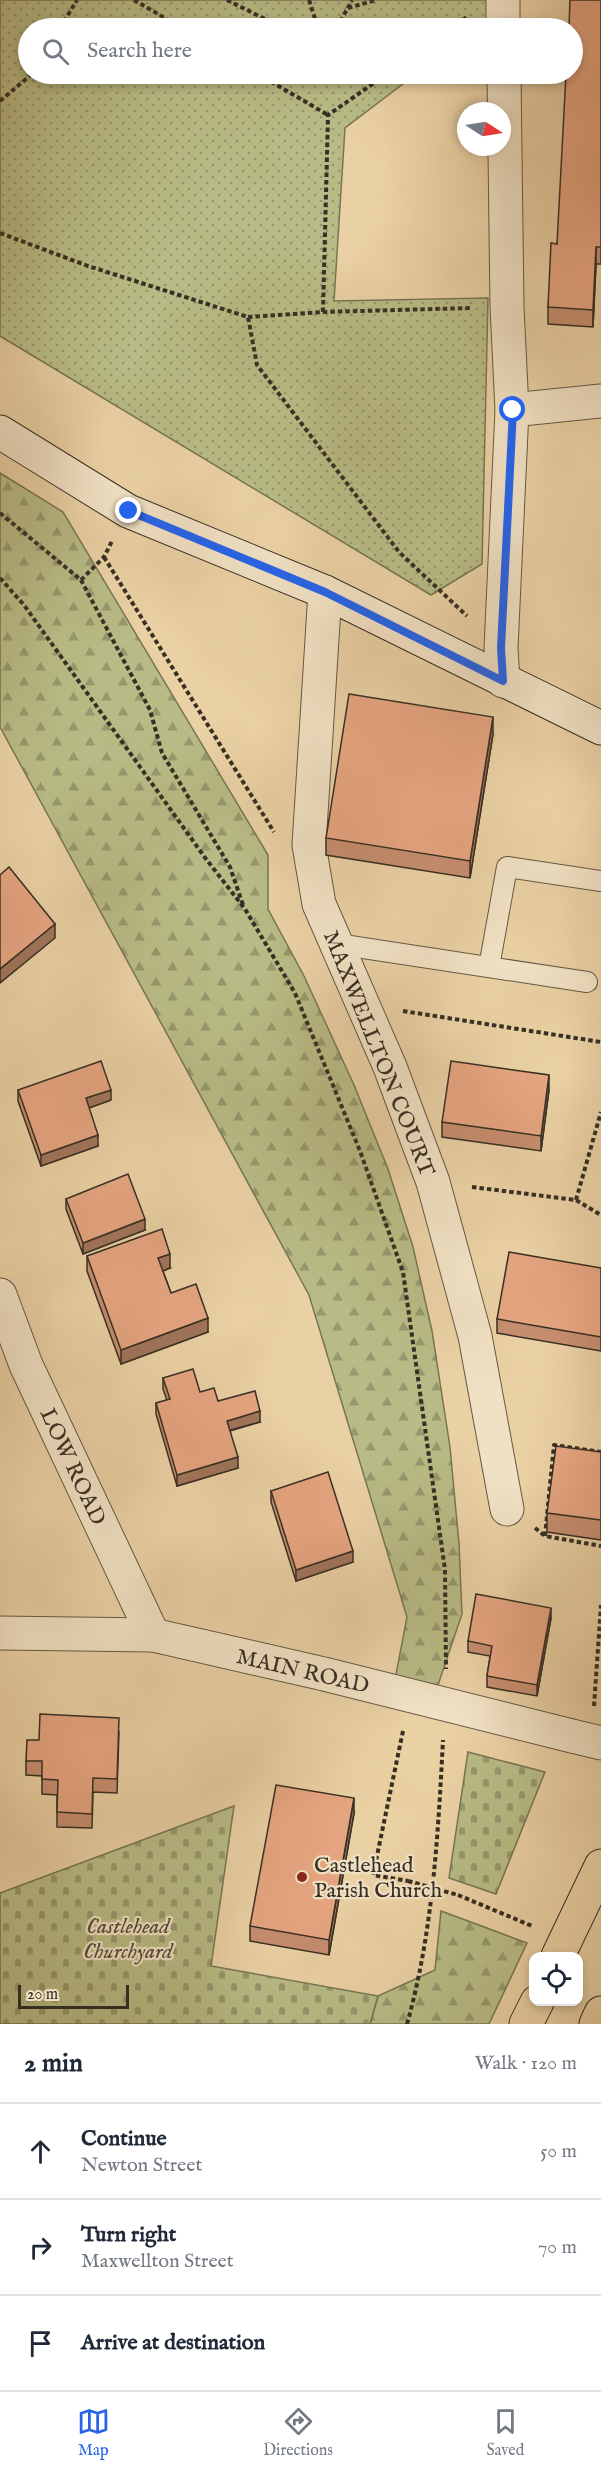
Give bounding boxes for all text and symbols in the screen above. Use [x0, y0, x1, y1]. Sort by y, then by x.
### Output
search box [18, 18, 583, 84]
icon: search [39, 35, 72, 68]
text: Search here [87, 37, 192, 65]
north arrow [457, 102, 511, 156]
route start [499, 396, 525, 422]
route end [115, 497, 141, 523]
street label: MAXWELLTON COURT [316, 927, 440, 1181]
street label: LOW ROAD [33, 1404, 112, 1530]
street label: MAIN ROAD [233, 1643, 372, 1701]
place label: Castlehead Parish Church [314, 1852, 443, 1905]
marker: Castlehead Parish Church [295, 1870, 309, 1884]
park label: Castlehead Churchyard [83, 1913, 174, 1966]
map controls [529, 1952, 583, 2006]
button: locate [529, 1952, 583, 2006]
scale bar [18, 1982, 129, 2010]
text: 20 m [27, 1985, 58, 2005]
text: 2 min [24, 2047, 83, 2080]
text: Walk · 120 m [475, 2051, 577, 2076]
text: Continue [81, 2125, 167, 2153]
icon: ahead [24, 2135, 57, 2168]
text: 50 m [540, 2139, 577, 2164]
text: Newton Street [81, 2153, 202, 2178]
text: Turn right [81, 2221, 176, 2249]
icon: right [24, 2231, 57, 2264]
text: 70 m [538, 2235, 577, 2260]
text: Maxwellton Street [81, 2249, 234, 2274]
icon: arrive [24, 2327, 57, 2360]
text: Arrive at destination [81, 2329, 265, 2357]
tab: Map [77, 2405, 110, 2461]
tab: Directions [263, 2405, 333, 2461]
tab: Saved [486, 2405, 524, 2461]

